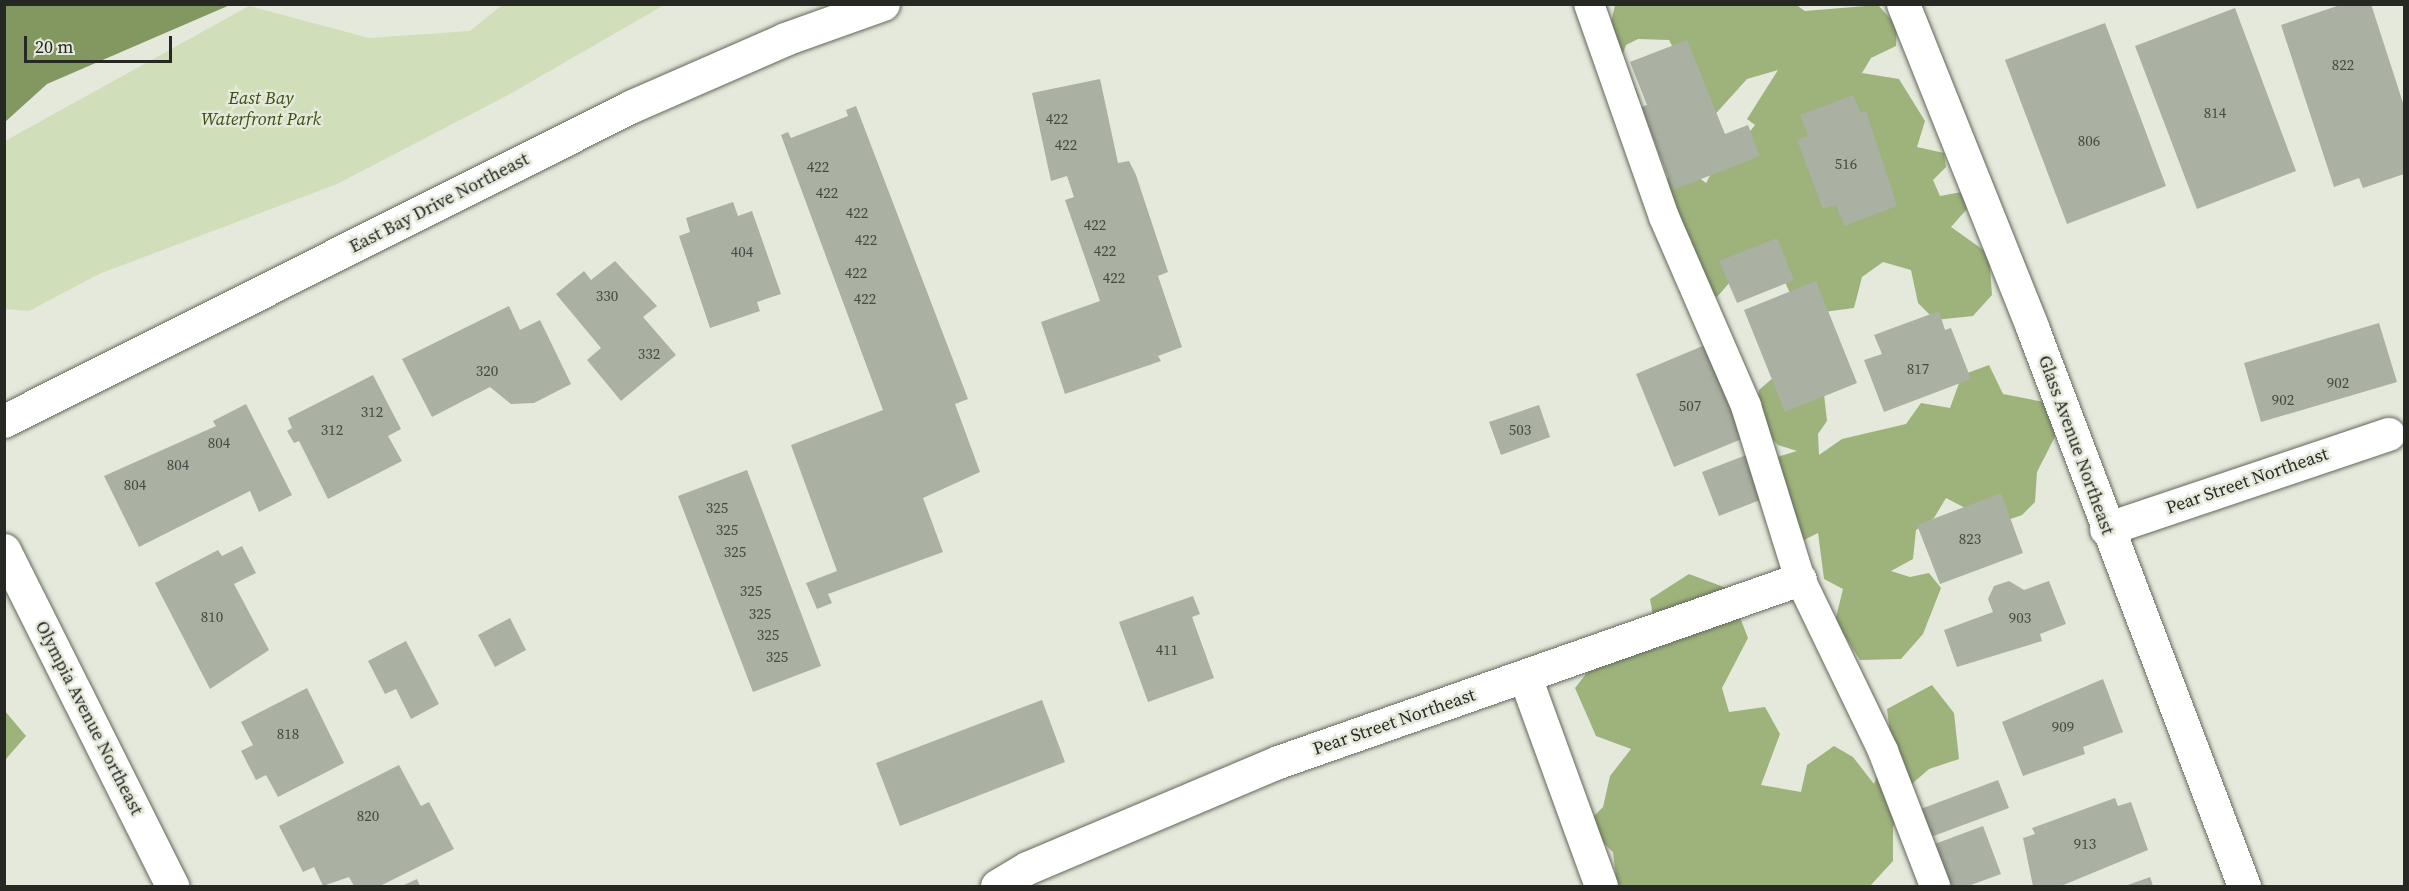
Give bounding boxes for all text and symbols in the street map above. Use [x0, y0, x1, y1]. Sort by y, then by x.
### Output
scale bar [27, 24, 176, 62]
text: 20 m [35, 34, 73, 59]
house number: 822 [2332, 56, 2354, 74]
park label: East Bay Waterfront Park [201, 88, 321, 130]
house number: 814 [2204, 104, 2226, 122]
house number: 422 [1046, 110, 1068, 128]
house number: 806 [2078, 132, 2100, 150]
house number: 422 [1055, 136, 1077, 154]
street label: East Bay Drive Northeast [346, 148, 532, 258]
house number: 516 [1835, 155, 1857, 173]
house number: 422 [807, 158, 829, 176]
house number: 422 [816, 184, 838, 202]
house number: 422 [846, 204, 868, 222]
house number: 422 [1084, 216, 1106, 234]
house number: 422 [855, 231, 877, 249]
house number: 422 [1094, 242, 1116, 260]
house number: 404 [731, 243, 753, 261]
house number: 422 [845, 264, 867, 282]
house number: 422 [1103, 269, 1125, 287]
house number: 330 [596, 287, 618, 305]
house number: 422 [854, 290, 876, 308]
house number: 332 [638, 345, 660, 363]
street label: Glass Avenue Northeast [2034, 352, 2118, 538]
house number: 817 [1907, 360, 1929, 378]
house number: 320 [476, 362, 498, 380]
house number: 902 [2327, 374, 2349, 392]
house number: 902 [2272, 391, 2294, 409]
house number: 507 [1679, 397, 1701, 415]
house number: 312 [361, 403, 383, 421]
house number: 312 [321, 421, 343, 439]
house number: 503 [1509, 421, 1531, 439]
house number: 804 [208, 434, 230, 452]
street label: Pear Street Northeast [2163, 443, 2331, 519]
house number: 804 [167, 456, 189, 474]
house number: 804 [124, 476, 146, 494]
house number: 325 [706, 499, 728, 517]
house number: 325 [716, 521, 738, 539]
house number: 823 [1959, 530, 1981, 548]
house number: 325 [724, 543, 746, 561]
house number: 325 [740, 582, 762, 600]
house number: 325 [749, 605, 771, 623]
house number: 810 [201, 608, 223, 626]
house number: 903 [2009, 609, 2031, 627]
street label: Olympia Avenue Northeast [31, 617, 147, 819]
house number: 325 [757, 626, 779, 644]
house number: 411 [1156, 641, 1178, 659]
house number: 325 [766, 648, 788, 666]
street label: Pear Street Northeast [1310, 684, 1478, 760]
house number: 909 [2052, 718, 2074, 736]
house number: 818 [277, 725, 299, 743]
house number: 820 [357, 807, 379, 825]
house number: 913 [2074, 835, 2096, 853]

